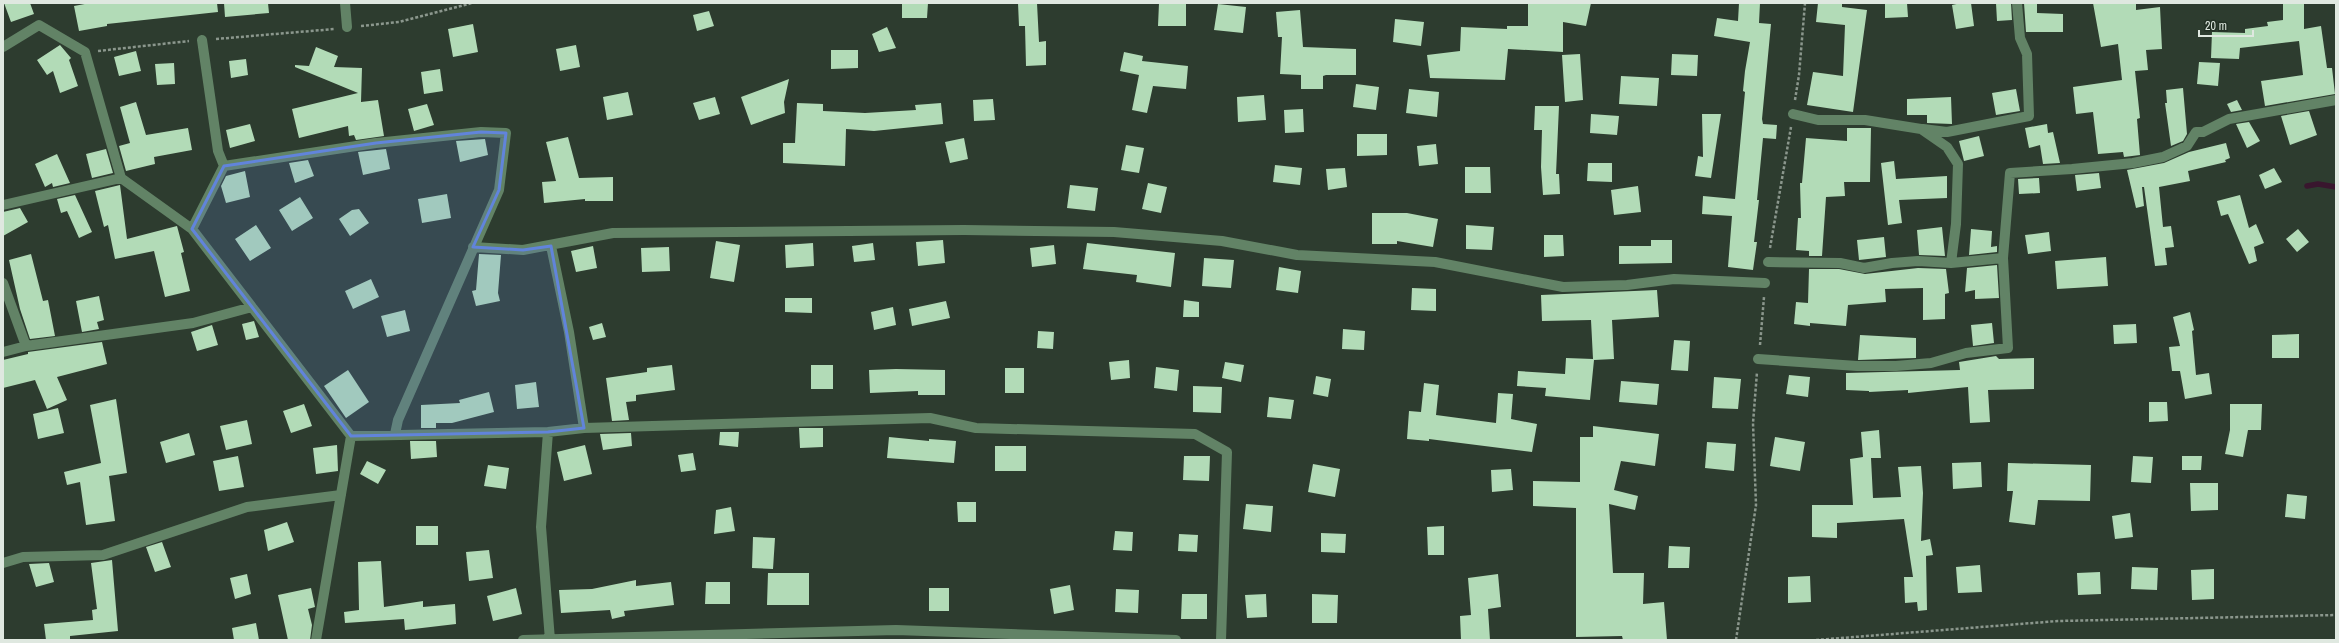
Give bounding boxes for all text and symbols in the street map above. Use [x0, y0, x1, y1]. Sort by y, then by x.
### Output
scale bar [2199, 12, 2253, 38]
text: 20 m [2205, 18, 2227, 34]

